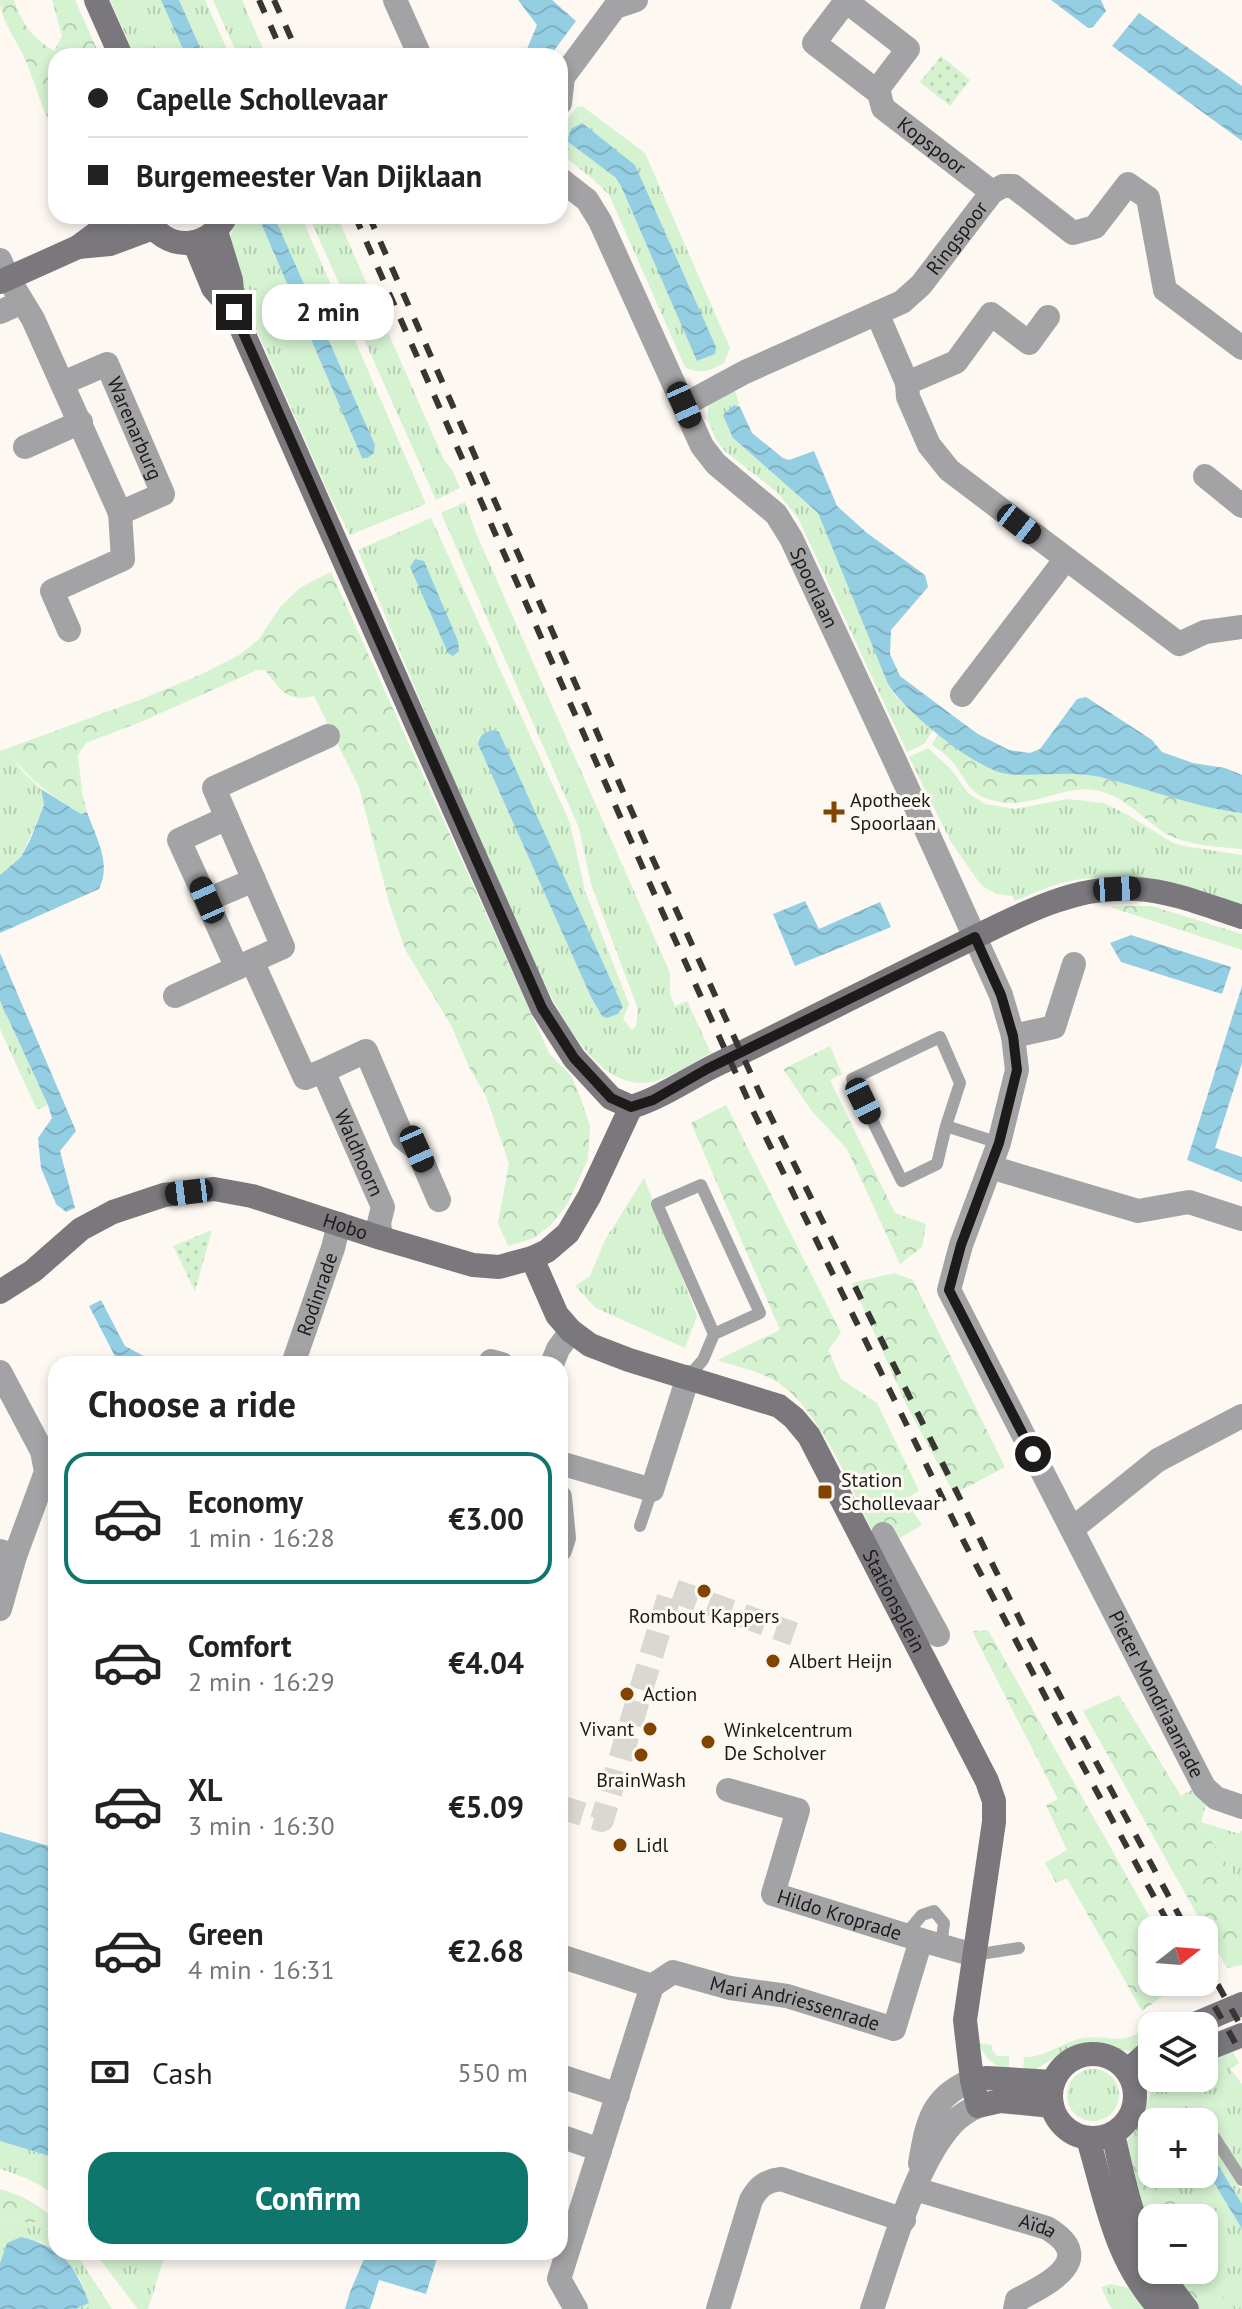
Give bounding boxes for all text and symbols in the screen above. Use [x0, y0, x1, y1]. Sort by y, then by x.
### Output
text: Capelle Schollevaar [136, 79, 388, 118]
street label: Kopspoor [892, 111, 972, 181]
text: Burgemeester Van Dijklaan [136, 156, 482, 195]
street label: Ringspoor [920, 195, 994, 280]
callout: 2 min [262, 284, 394, 340]
route end [216, 294, 252, 330]
text: 2 min [296, 295, 360, 328]
street label: Warenarburg [101, 373, 168, 484]
car [663, 378, 705, 432]
car [993, 500, 1045, 548]
street label: Spoorlaan [784, 543, 844, 632]
place label: Apotheek Spoorlaan [850, 787, 936, 836]
marker: Apotheek Spoorlaan [825, 803, 843, 821]
car [186, 873, 228, 927]
car [1092, 876, 1142, 902]
car [842, 1074, 884, 1128]
street label: Waldhoorn [329, 1105, 390, 1201]
car [396, 1122, 438, 1176]
car [164, 1177, 214, 1207]
street label: Hobo [320, 1207, 371, 1246]
street label: Rodinrade [291, 1249, 344, 1339]
text: Choose a ride [88, 1380, 296, 1427]
route start [1015, 1436, 1051, 1472]
place label: Station Schollevaar [841, 1467, 940, 1516]
icon: car [92, 1482, 164, 1554]
text: Economy [188, 1482, 303, 1521]
marker: Station Schollevaar [816, 1483, 834, 1501]
text: €3.00 [449, 1499, 524, 1538]
text: 1 min · 16:28 [188, 1521, 335, 1554]
street label: Stationsplein [857, 1545, 931, 1657]
marker: Rombout Kappers [695, 1582, 713, 1600]
place label: Rombout Kappers [629, 1603, 779, 1629]
street label: Pieter Mondriaanrade [1103, 1606, 1210, 1782]
icon: car [92, 1626, 164, 1698]
text: Comfort [188, 1626, 291, 1665]
text: €4.04 [449, 1643, 524, 1682]
place label: Albert Heijn [789, 1648, 892, 1674]
marker: Albert Heijn [764, 1652, 782, 1670]
text: 2 min · 16:29 [188, 1665, 335, 1698]
place label: Action [643, 1681, 697, 1707]
marker: Action [618, 1685, 636, 1703]
place label: Vivant [579, 1716, 634, 1742]
place label: Winkelcentrum De Scholver [724, 1717, 852, 1766]
marker: Vivant [641, 1720, 659, 1738]
marker: Winkelcentrum De Scholver [699, 1733, 717, 1751]
marker: BrainWash [632, 1746, 650, 1764]
place label: BrainWash [596, 1767, 686, 1793]
icon: car [92, 1770, 164, 1842]
text: XL [188, 1770, 222, 1809]
text: €5.09 [449, 1787, 524, 1826]
text: 3 min · 16:30 [188, 1809, 335, 1842]
place label: Lidl [636, 1832, 668, 1858]
marker: Lidl [611, 1836, 629, 1854]
street label: Hildo Kroprade [774, 1883, 905, 1946]
icon: car [92, 1914, 164, 1986]
text: Green [188, 1914, 263, 1953]
north arrow [1138, 1916, 1218, 1996]
map controls [1138, 1916, 1218, 2284]
text: €2.68 [449, 1931, 524, 1970]
text: 4 min · 16:31 [188, 1953, 335, 1986]
street label: Mari Andriessenrade [707, 1970, 883, 2037]
button: layers [1138, 2012, 1218, 2092]
icon: cash [88, 2050, 132, 2094]
text: Cash [152, 2053, 213, 2092]
text: 550 m [457, 2056, 528, 2089]
button: + [1138, 2108, 1218, 2188]
button: Confirm [88, 2152, 528, 2244]
button: − [1138, 2204, 1218, 2284]
street label: Aïda [1016, 2207, 1062, 2244]

